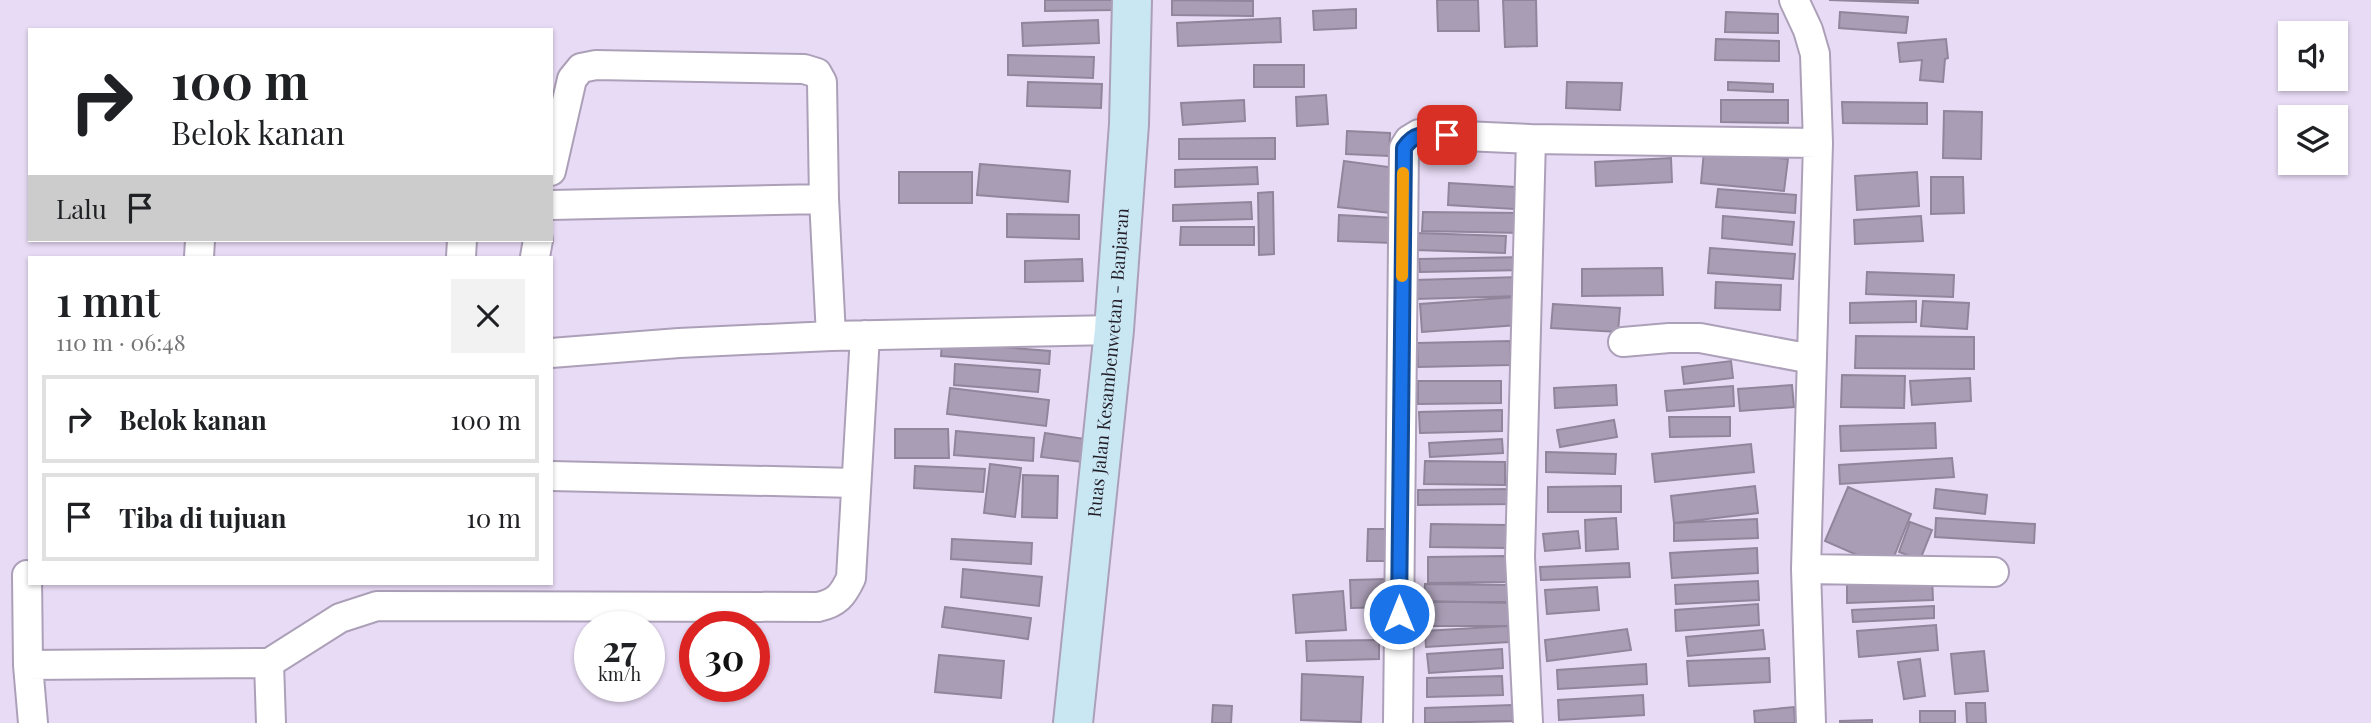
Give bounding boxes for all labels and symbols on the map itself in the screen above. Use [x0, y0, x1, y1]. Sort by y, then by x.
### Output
pin [1417, 105, 1477, 165]
street label: Ruas Jalan Kesambenwetan - Banjaran [1082, 207, 1134, 519]
position arrow [1362, 577, 1436, 651]
speed limit sign: 30 [679, 611, 770, 702]

